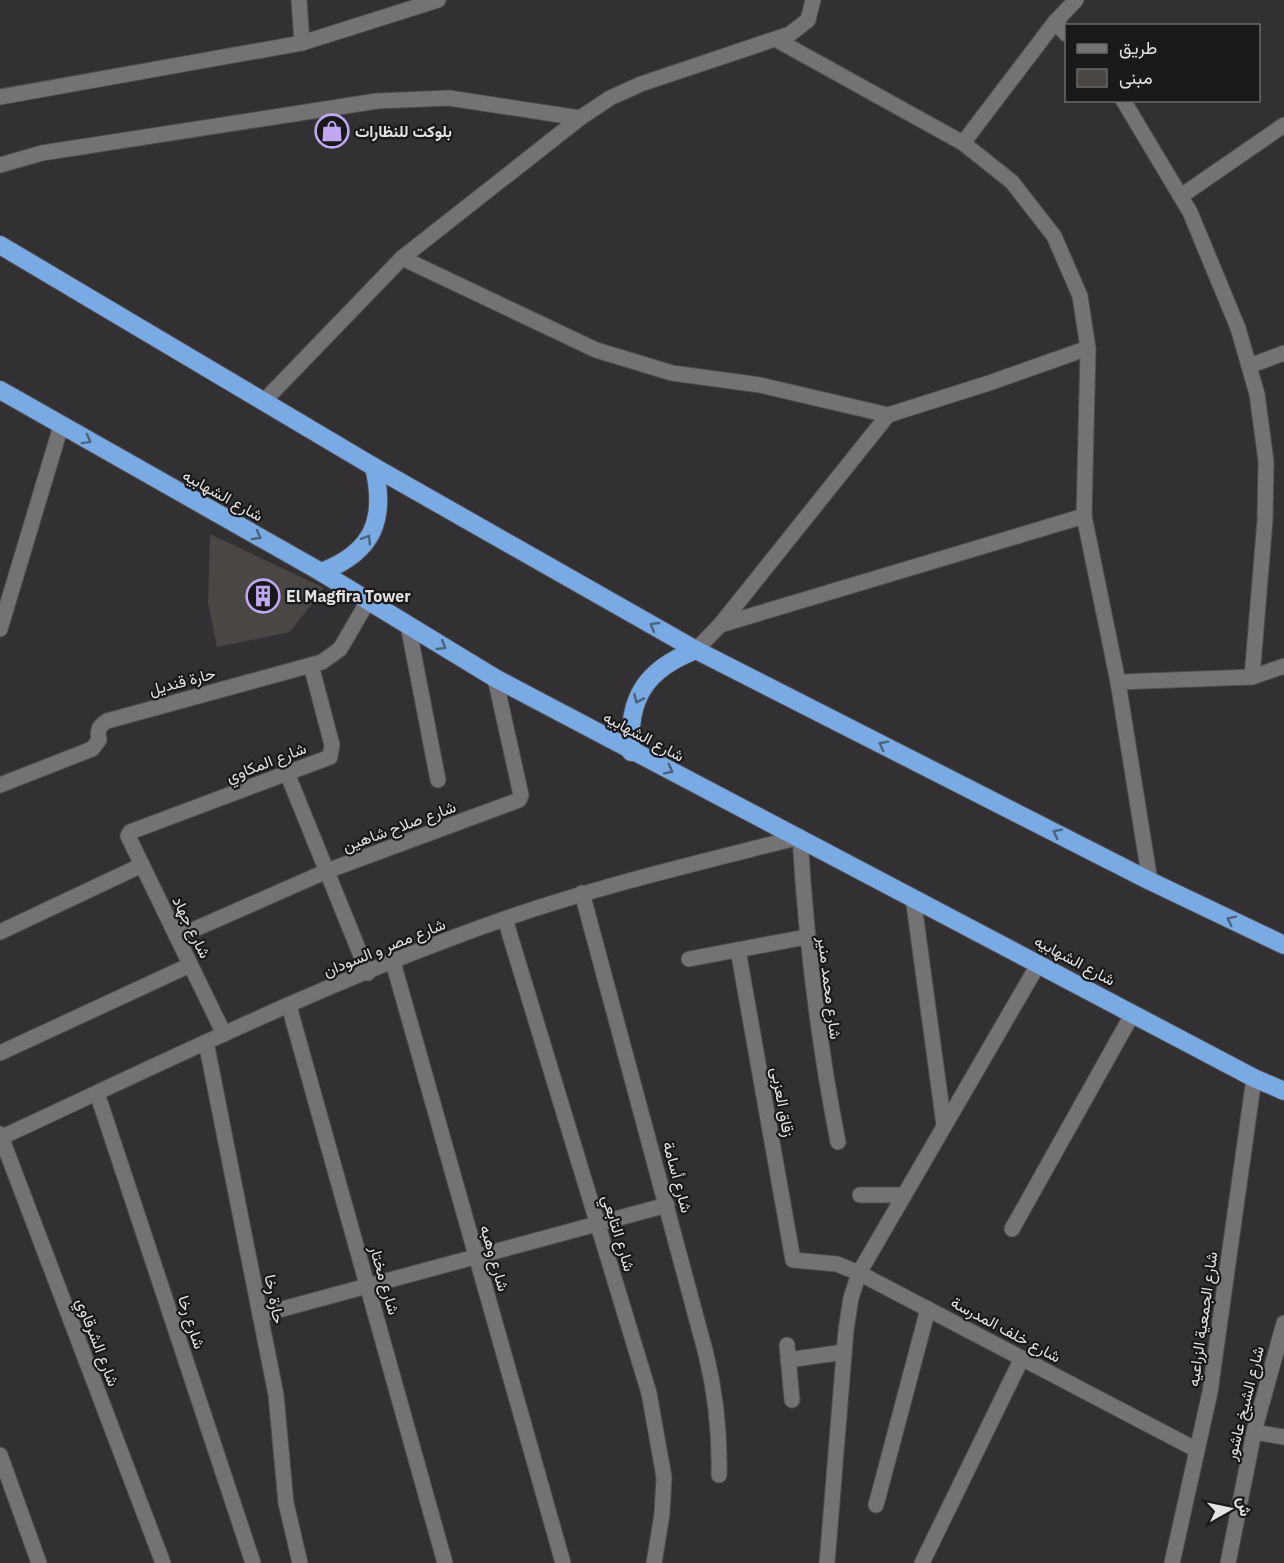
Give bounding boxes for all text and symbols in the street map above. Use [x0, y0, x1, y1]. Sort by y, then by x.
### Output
legend [1065, 24, 1260, 102]
text: طريق [1119, 36, 1157, 59]
text: مبنى [1119, 66, 1153, 89]
shop icon: بلوكت للنظارات [314, 113, 350, 149]
place label: بلوكت للنظارات [355, 121, 452, 142]
one-way arrow [81, 433, 91, 445]
street label: شارع الشهابيه [178, 465, 267, 527]
one-way arrow [251, 529, 261, 540]
one-way arrow [360, 535, 372, 545]
building icon: El Magfira Tower [245, 578, 281, 614]
place label: El Magfira Tower [286, 586, 411, 606]
one-way arrow [650, 621, 660, 633]
one-way arrow [436, 639, 447, 650]
street label: حارة قنديل [147, 662, 218, 700]
one-way arrow [633, 693, 645, 704]
street label: شارع الشهابيه [599, 706, 688, 767]
street label: شارع المكاوي [223, 738, 310, 790]
one-way arrow [878, 740, 889, 752]
one-way arrow [662, 763, 673, 775]
street label: شارع صلاح شاهين [340, 796, 459, 858]
one-way arrow [1052, 829, 1063, 840]
street label: شارع جهاد [167, 893, 216, 962]
street label: شارع مصر و السودان [320, 913, 449, 983]
one-way arrow [1227, 915, 1238, 927]
street label: شارع الشهابيه [1030, 930, 1119, 991]
street label: شارع محمد منير [812, 935, 846, 1041]
street label: زقاق العزبى [766, 1066, 799, 1139]
street label: شارع أسامة [657, 1139, 697, 1216]
street label: شارع التابعي [594, 1192, 640, 1275]
street label: شارع وهبه [474, 1223, 514, 1294]
street label: شارع مختار [363, 1242, 404, 1318]
street label: شارع الجمعية الزراعيه [1183, 1250, 1223, 1388]
street label: حارة رخا [259, 1273, 290, 1326]
street label: شارع خلف المدرسة [947, 1292, 1064, 1368]
street label: شارع رخا [172, 1293, 210, 1352]
street label: شارع الشرقاوي [68, 1295, 124, 1390]
street label: شارع الشيخ عاشور [1220, 1344, 1270, 1464]
north arrow [1200, 1479, 1260, 1539]
text: ش [1233, 1496, 1256, 1518]

